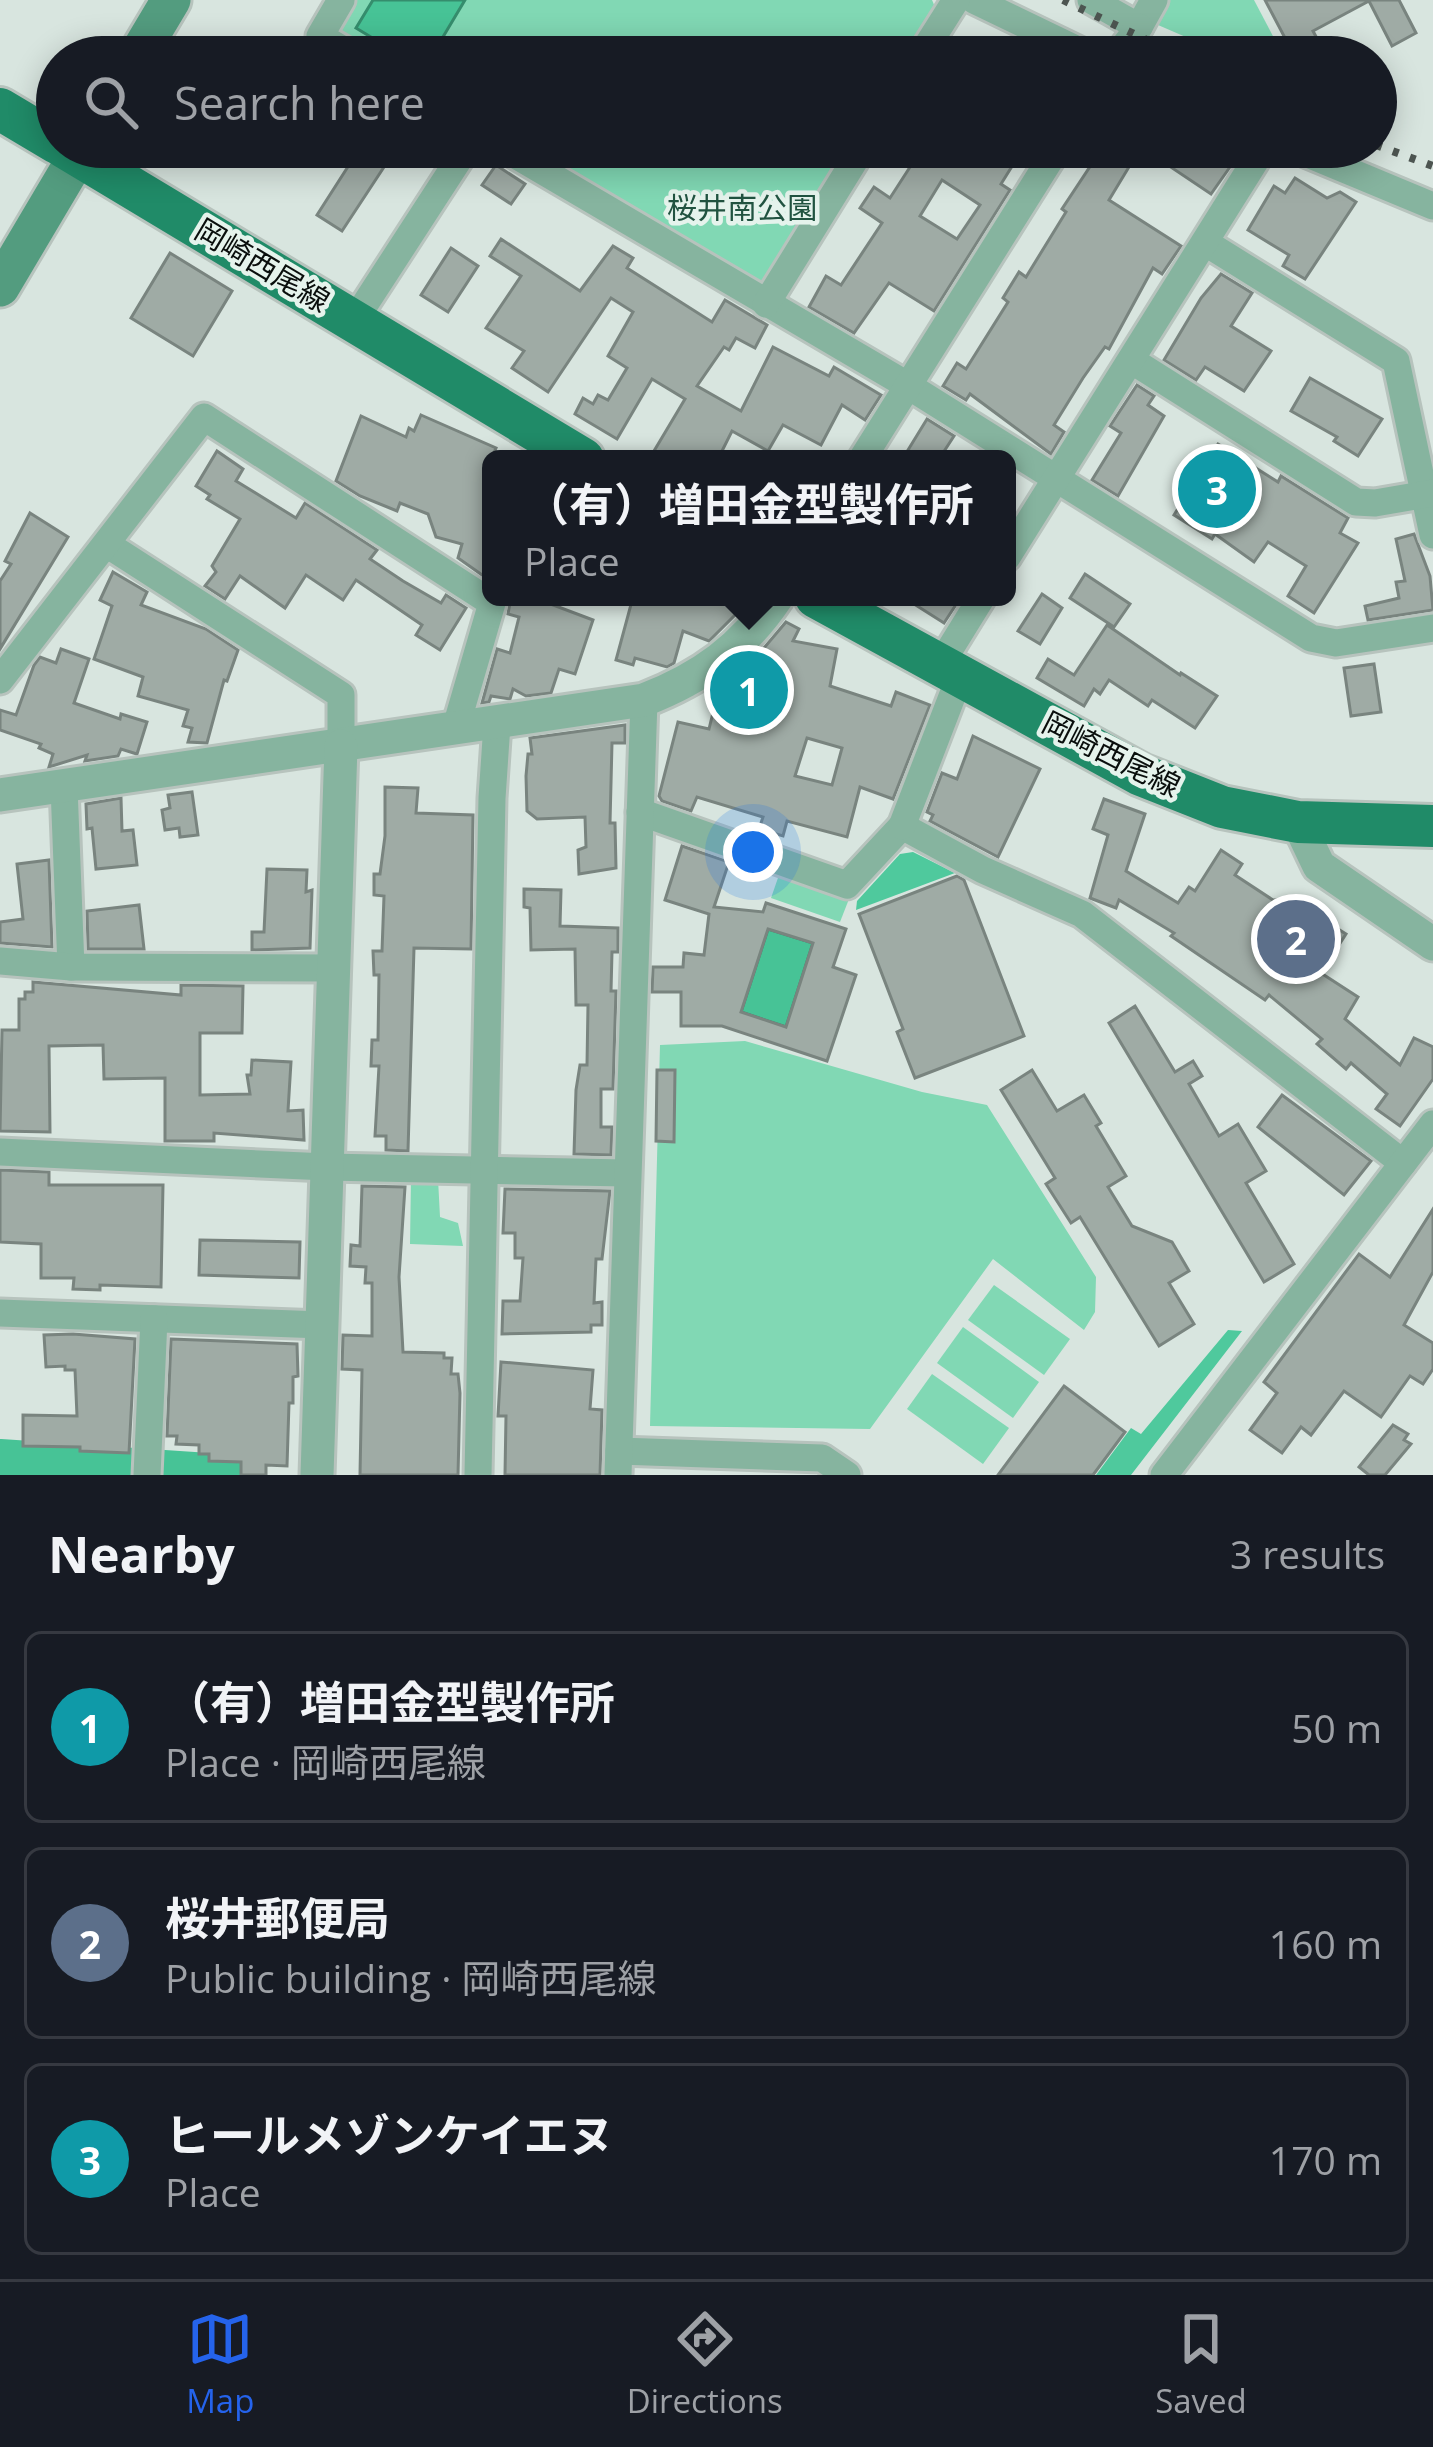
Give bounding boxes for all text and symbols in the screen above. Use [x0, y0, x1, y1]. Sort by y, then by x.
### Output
search box [36, 36, 1397, 168]
icon: search [78, 69, 144, 135]
text: Search here [174, 72, 425, 133]
park label: 桜井南公園 [667, 187, 817, 228]
street label: 岡崎西尾線 [188, 209, 338, 321]
pin: 3 [1178, 444, 1256, 534]
popup [482, 450, 1016, 606]
text: （有）増田金型製作所 [524, 473, 974, 534]
text: Place [524, 534, 620, 587]
pin: 1 [710, 645, 788, 735]
street label: 岡崎西尾線 [1036, 701, 1188, 806]
your location [723, 822, 783, 882]
pin: 2 [1257, 894, 1335, 984]
text: Nearby [48, 1518, 235, 1588]
text: 3 results [1230, 1527, 1385, 1580]
text: （有）増田金型製作所 [165, 1671, 615, 1732]
text: 1 [79, 1701, 101, 1754]
text: 50 m [1291, 1701, 1382, 1754]
text: Place · 岡崎西尾線 [165, 1735, 486, 1788]
text: 桜井郵便局 [165, 1887, 390, 1948]
text: 2 [79, 1917, 101, 1970]
text: 160 m [1269, 1917, 1382, 1970]
text: Public building · 岡崎西尾線 [165, 1951, 657, 2004]
text: ヒールメゾンケイエヌ [165, 2104, 614, 2165]
text: 3 [79, 2133, 101, 2186]
text: 170 m [1269, 2133, 1382, 2186]
text: Place [165, 2165, 261, 2218]
tab: Map [186, 2306, 254, 2423]
tab: Directions [627, 2306, 783, 2423]
tab: Saved [1155, 2306, 1247, 2423]

